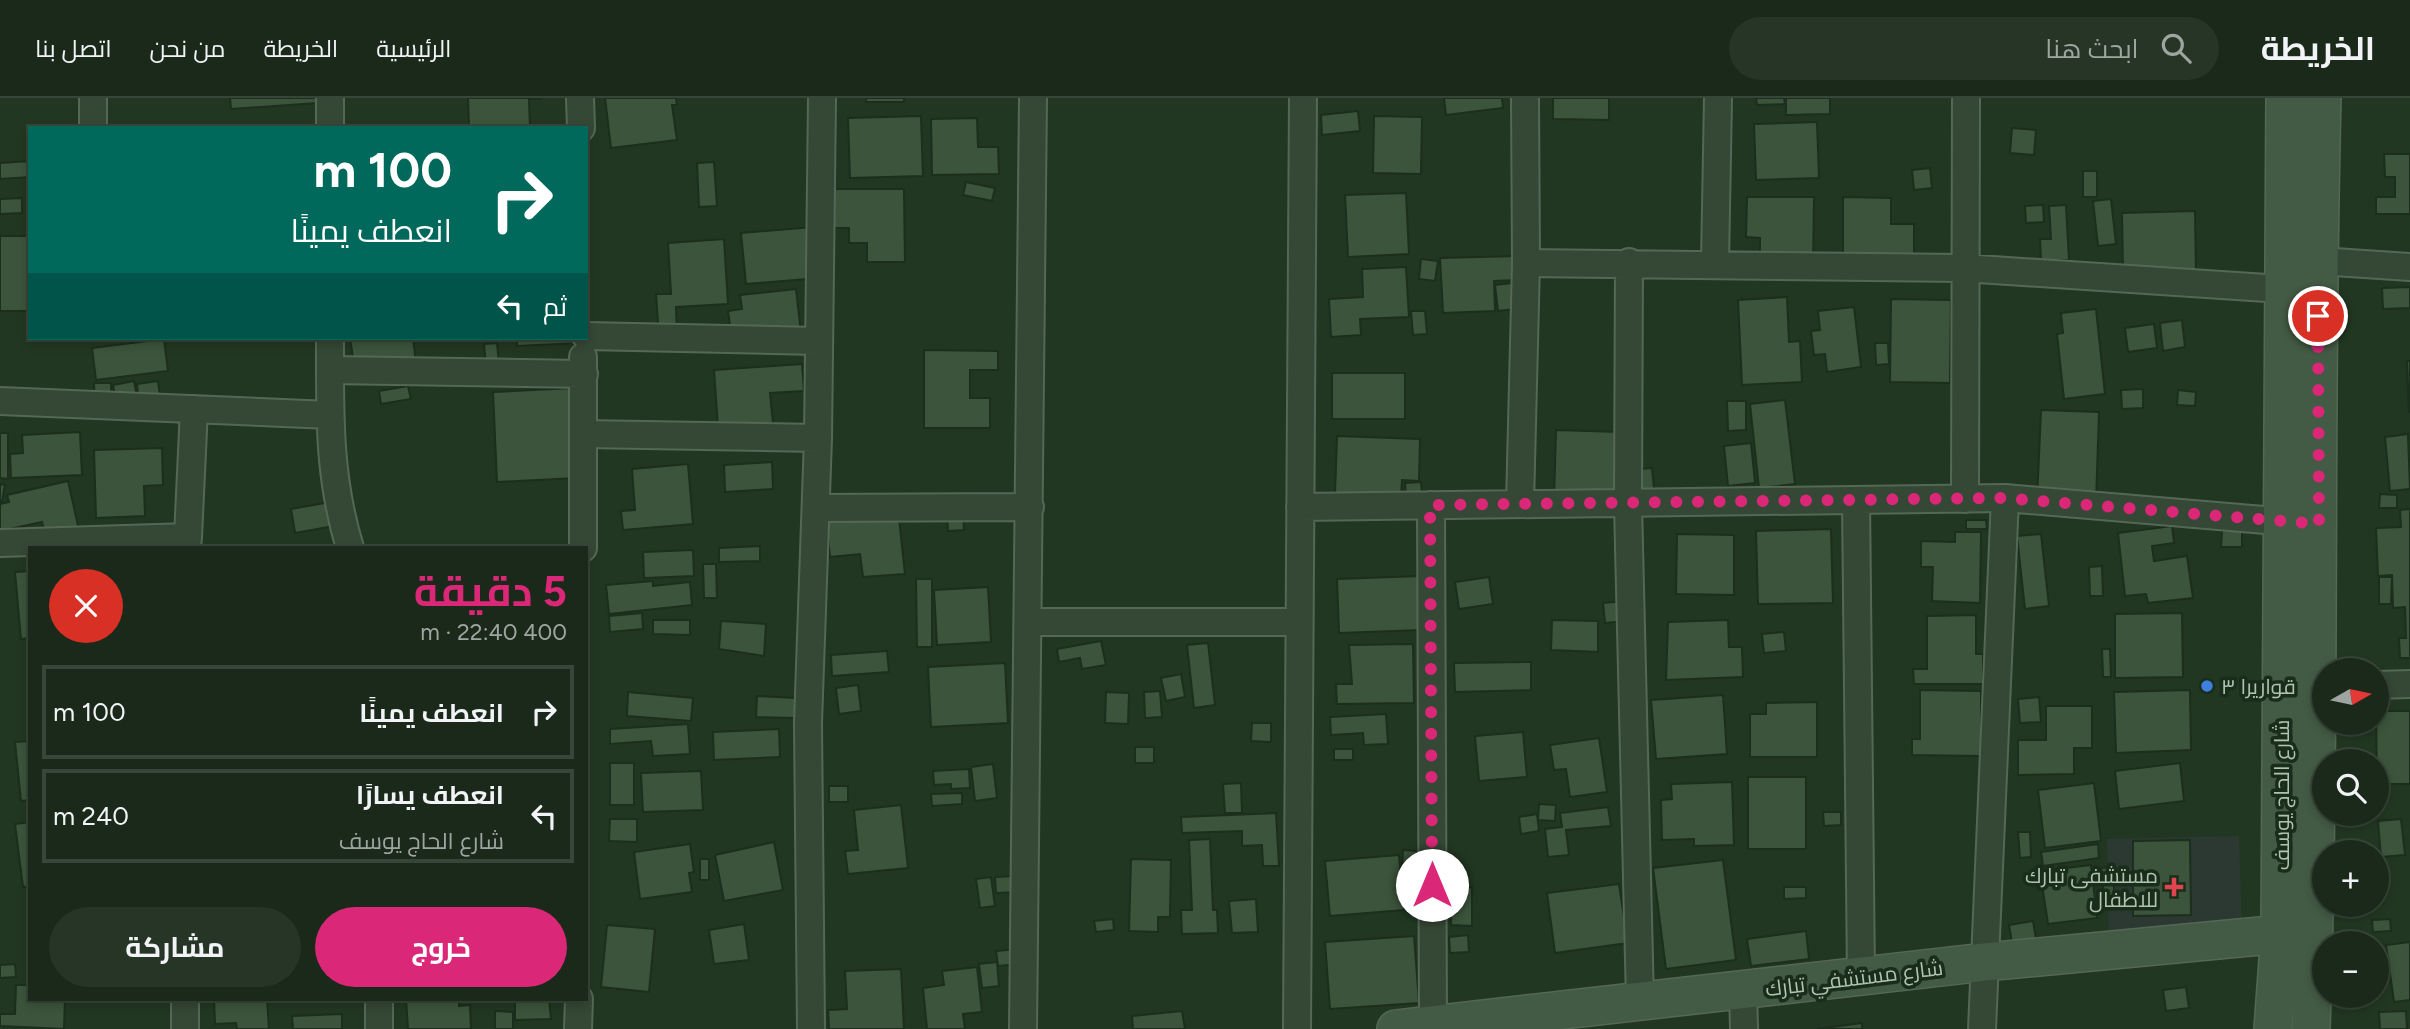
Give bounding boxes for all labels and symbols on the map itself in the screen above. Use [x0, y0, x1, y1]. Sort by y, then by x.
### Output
pin [2288, 286, 2348, 346]
north arrow [2312, 658, 2389, 735]
place label: قواريرا ٣ [2221, 674, 2296, 699]
marker: قواريرا ٣ [2199, 678, 2215, 694]
street label: شارع الحاج يوسف [2269, 720, 2296, 870]
position arrow [1395, 848, 1469, 922]
place label: مستشفى تبارك للاطفال [2025, 863, 2158, 913]
marker: مستشفى تبارك للاطفال [2164, 877, 2184, 897]
street label: شارع مستشفي تبارك [1764, 955, 1945, 1005]

